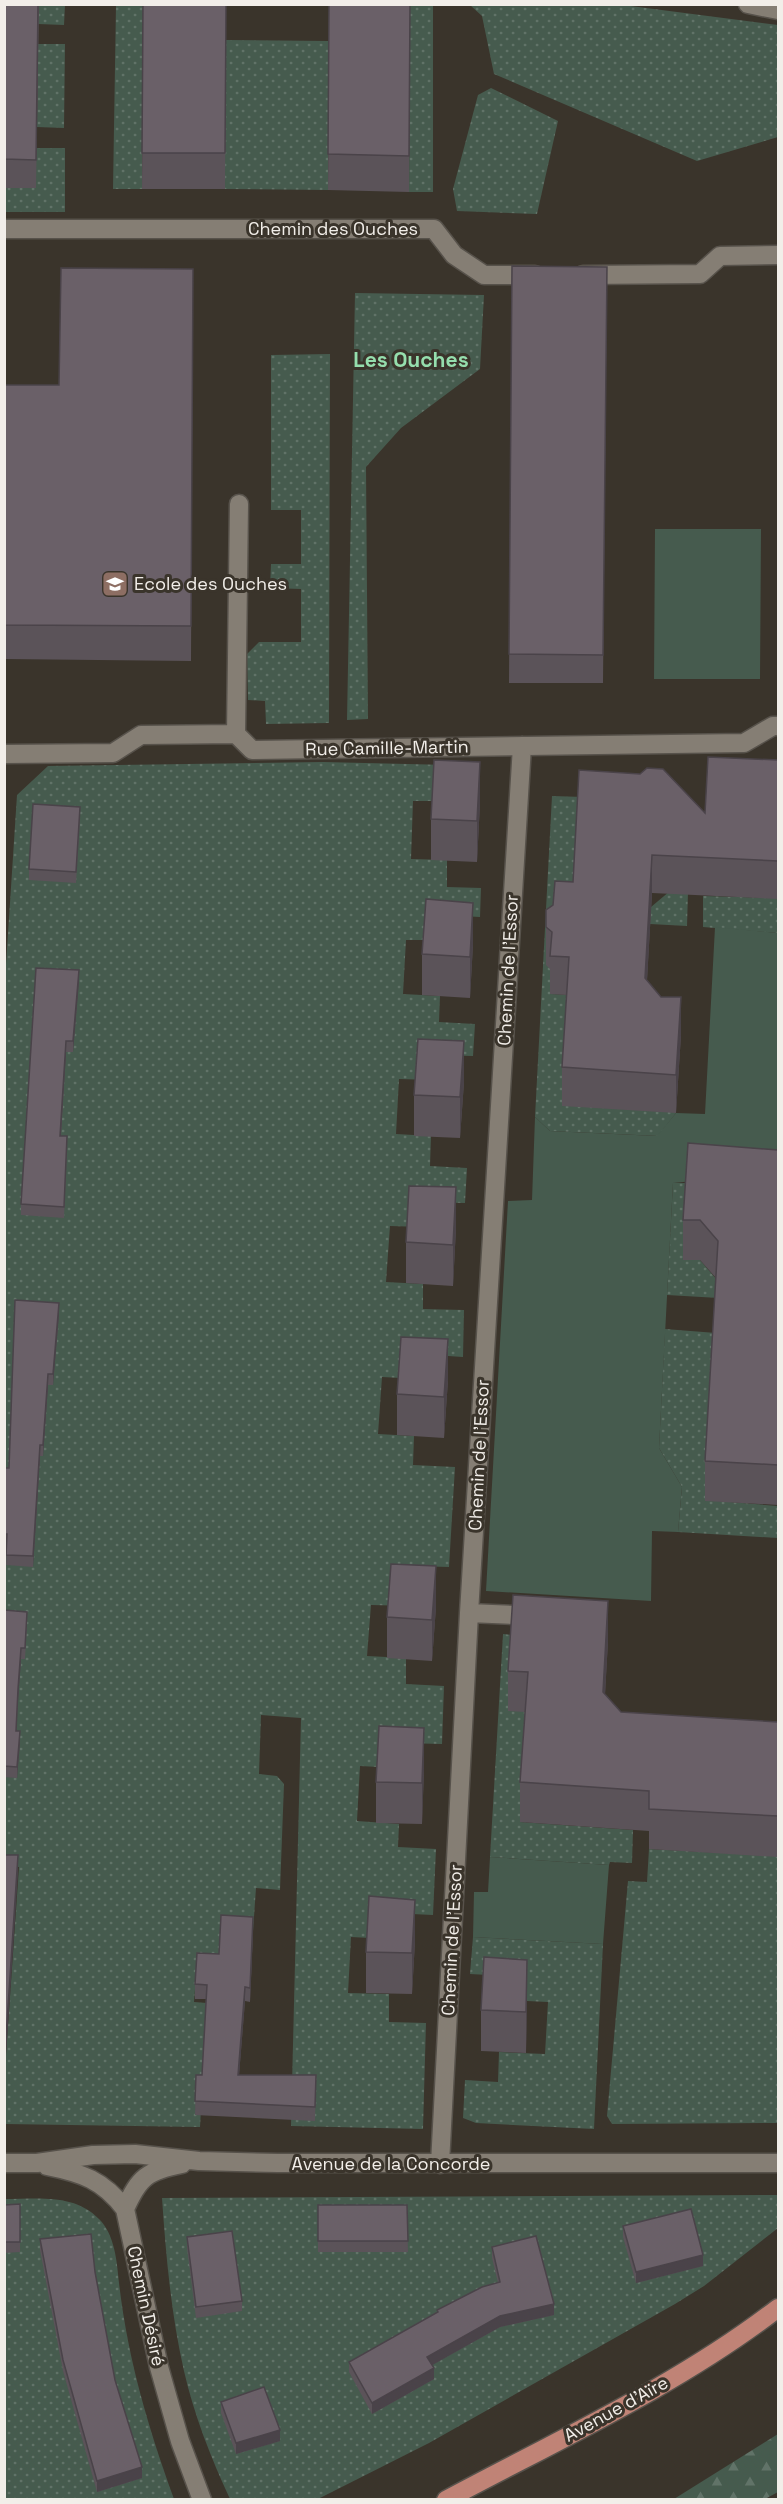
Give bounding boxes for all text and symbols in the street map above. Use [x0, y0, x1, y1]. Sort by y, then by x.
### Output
street label: Chemin des Ouches [248, 217, 418, 240]
district label: Les Ouches [353, 346, 469, 373]
school or university icon: Ecole des Ouches [100, 569, 130, 599]
place label: Ecole des Ouches [134, 572, 287, 595]
street label: Rue Camille-Martin [305, 735, 469, 760]
street label: Chemin de l'Essor [492, 893, 523, 1046]
street label: Chemin de l'Essor [463, 1378, 494, 1531]
street label: Chemin de l'Essor [436, 1863, 467, 2016]
street label: Avenue de la Concorde [292, 2152, 490, 2175]
street label: Chemin Désiré [123, 2244, 170, 2368]
street label: Avenue d'Aïre [560, 2370, 672, 2447]

